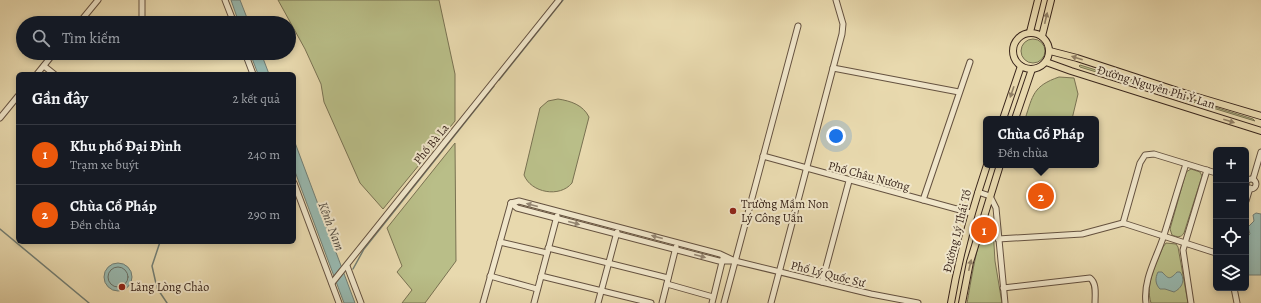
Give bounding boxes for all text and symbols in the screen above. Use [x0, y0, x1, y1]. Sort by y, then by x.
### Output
one-way arrow [1044, 12, 1050, 24]
search box [16, 16, 296, 60]
icon: search [30, 27, 52, 49]
text: Tìm kiếm [62, 28, 120, 48]
one-way arrow [1071, 55, 1083, 61]
street label: Đường Nguyên Phi Ỷ Lan [1095, 61, 1217, 113]
text: Gần đây [32, 87, 89, 110]
one-way arrow [1009, 87, 1015, 99]
text: 2 kết quả [233, 90, 280, 107]
popup [983, 116, 1099, 168]
one-way arrow [1224, 118, 1236, 124]
street label: Phố Bà La [410, 120, 453, 168]
text: Chùa Cổ Pháp [998, 124, 1084, 144]
your location [826, 126, 846, 146]
text: Khu phố Đại Đình [70, 136, 181, 156]
text: Đền chùa [998, 144, 1048, 161]
text: 1 [43, 146, 47, 163]
text: 240 m [248, 146, 280, 163]
map controls [1213, 147, 1249, 291]
button: + [1213, 147, 1249, 183]
text: Trạm xe buýt [70, 156, 139, 173]
street label: Phố Châu Nương [826, 157, 912, 195]
pin: 2 [1028, 181, 1054, 211]
button: − [1213, 183, 1249, 219]
street label: Đường Lý Thái Tổ [939, 188, 975, 274]
text: Chùa Cổ Pháp [70, 196, 157, 216]
place label: Trường Mầm Non Lý Công Uẩn [741, 196, 829, 226]
water label: Kênh Nam [314, 199, 349, 253]
one-way arrow [525, 201, 538, 207]
text: 2 [42, 206, 48, 223]
text: 290 m [248, 206, 280, 223]
marker: Trường Mầm Non Lý Công Uẩn [728, 206, 738, 216]
pin: 1 [971, 215, 997, 245]
text: Đền chùa [70, 216, 120, 233]
button: locate [1213, 219, 1249, 255]
one-way arrow [568, 220, 580, 226]
one-way arrow [651, 234, 664, 240]
one-way arrow [694, 253, 706, 259]
button: layers [1213, 255, 1249, 291]
street label: Phố Lý Quốc Sư [789, 257, 867, 291]
one-way arrow [968, 259, 974, 271]
place label: Lăng Lòng Chảo [130, 279, 209, 295]
marker: Lăng Lòng Chảo [117, 282, 127, 292]

